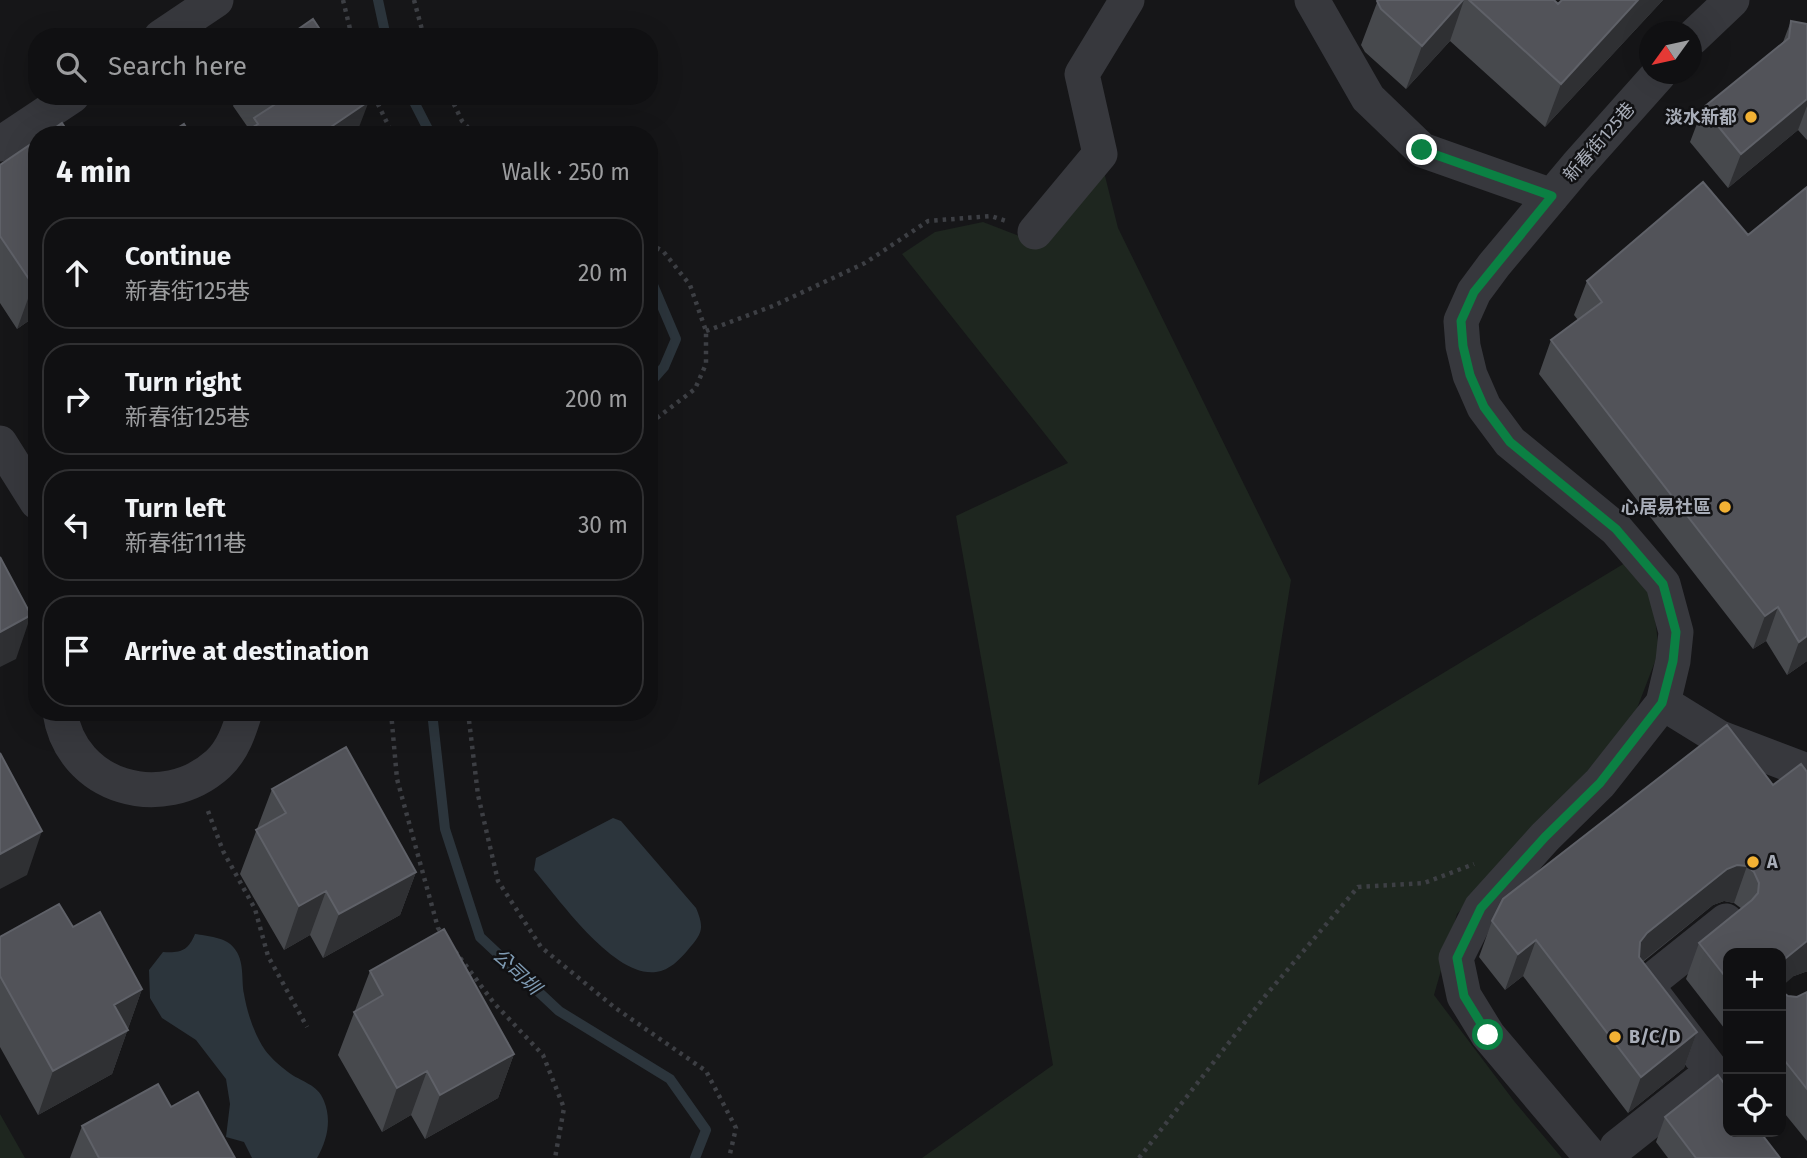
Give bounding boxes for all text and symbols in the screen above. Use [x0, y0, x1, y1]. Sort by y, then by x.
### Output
north arrow [1639, 21, 1702, 84]
search box [28, 28, 658, 105]
icon: search [52, 48, 90, 86]
text: Search here [108, 51, 247, 82]
street label: 新春街125巷 [1559, 98, 1639, 186]
place label: 淡水新都 [1665, 106, 1737, 128]
marker: 淡水新都 [1743, 109, 1759, 125]
route end [1406, 134, 1437, 165]
text: 4 min [56, 154, 131, 190]
text: Walk · 250 m [502, 158, 630, 186]
text: Continue [125, 241, 231, 272]
icon: ahead [58, 254, 96, 292]
text: 20 m [578, 259, 628, 287]
text: 新春街125巷 [125, 277, 250, 305]
text: Turn right [125, 367, 242, 398]
icon: right [58, 380, 96, 418]
text: 200 m [565, 385, 628, 413]
text: 新春街125巷 [125, 403, 250, 431]
text: Turn left [125, 493, 226, 524]
place label: 心居易社區 [1621, 496, 1711, 518]
marker: 心居易社區 [1717, 499, 1733, 515]
icon: left [58, 506, 96, 544]
text: 30 m [578, 511, 628, 539]
text: 新春街111巷 [125, 529, 246, 557]
icon: arrive [58, 632, 96, 670]
text: Arrive at destination [125, 636, 369, 667]
place label: A [1766, 851, 1778, 873]
marker: A [1745, 854, 1761, 870]
water label: 公司圳 [488, 944, 548, 1001]
map controls [1723, 948, 1786, 1137]
button: + [1723, 948, 1786, 1011]
button: − [1723, 1011, 1786, 1074]
route start [1472, 1019, 1503, 1050]
place label: B/C/D [1629, 1026, 1681, 1048]
marker: B/C/D [1607, 1029, 1623, 1045]
button: locate [1723, 1074, 1786, 1137]

